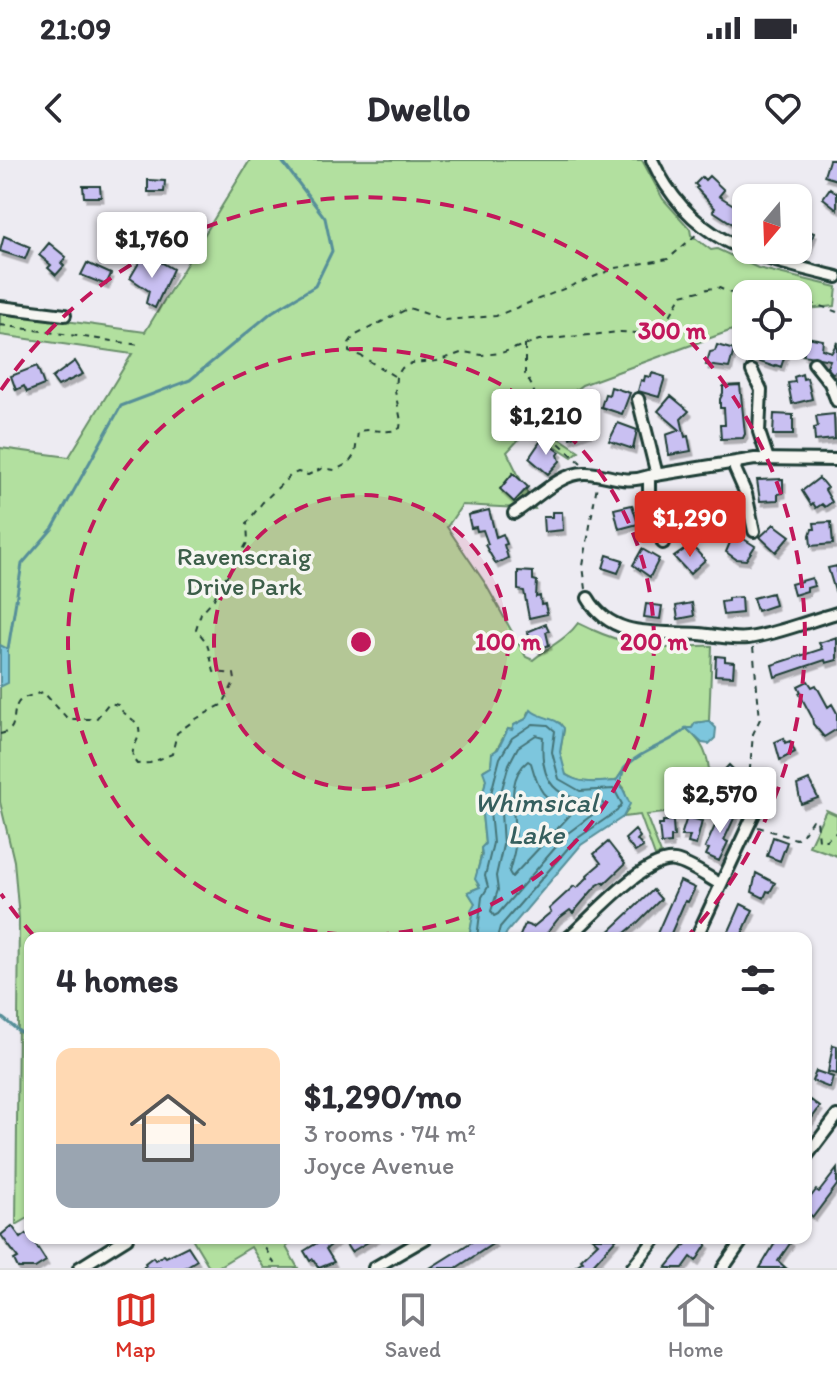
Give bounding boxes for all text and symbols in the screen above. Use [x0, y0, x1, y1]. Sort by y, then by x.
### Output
text: 21:09 [40, 10, 111, 47]
icon: back [32, 86, 76, 130]
icon: heart [761, 86, 805, 130]
text: Dwello [366, 87, 471, 130]
north arrow [732, 184, 812, 264]
map controls [732, 184, 812, 360]
pin: $1,760 [87, 212, 217, 280]
text: $1,760 [115, 222, 189, 254]
button: locate [732, 280, 812, 360]
text: 300 m [638, 316, 707, 345]
pin: $1,210 [481, 389, 611, 457]
text: $1,210 [509, 399, 583, 431]
pin: $1,290 [625, 491, 755, 559]
text: $1,290 [653, 501, 727, 533]
park label: Ravenscraig Drive Park [177, 540, 312, 602]
text: 100 m [475, 627, 542, 656]
text: 200 m [620, 627, 689, 656]
centre of rings [347, 628, 375, 656]
pin: $2,570 [655, 767, 785, 835]
text: $2,570 [682, 777, 758, 809]
water label: Whimsical Lake [474, 785, 600, 851]
icon: filters [736, 958, 780, 1002]
text: 4 homes [56, 960, 179, 1001]
text: $1,290/mo [304, 1076, 462, 1117]
icon: home [120, 1080, 216, 1176]
text: 3 rooms · 74 m² [304, 1117, 476, 1149]
text: Joyce Avenue [304, 1149, 454, 1181]
tab: Map [114, 1288, 158, 1363]
tab: Saved [385, 1288, 441, 1363]
tab: Home [668, 1288, 723, 1363]

